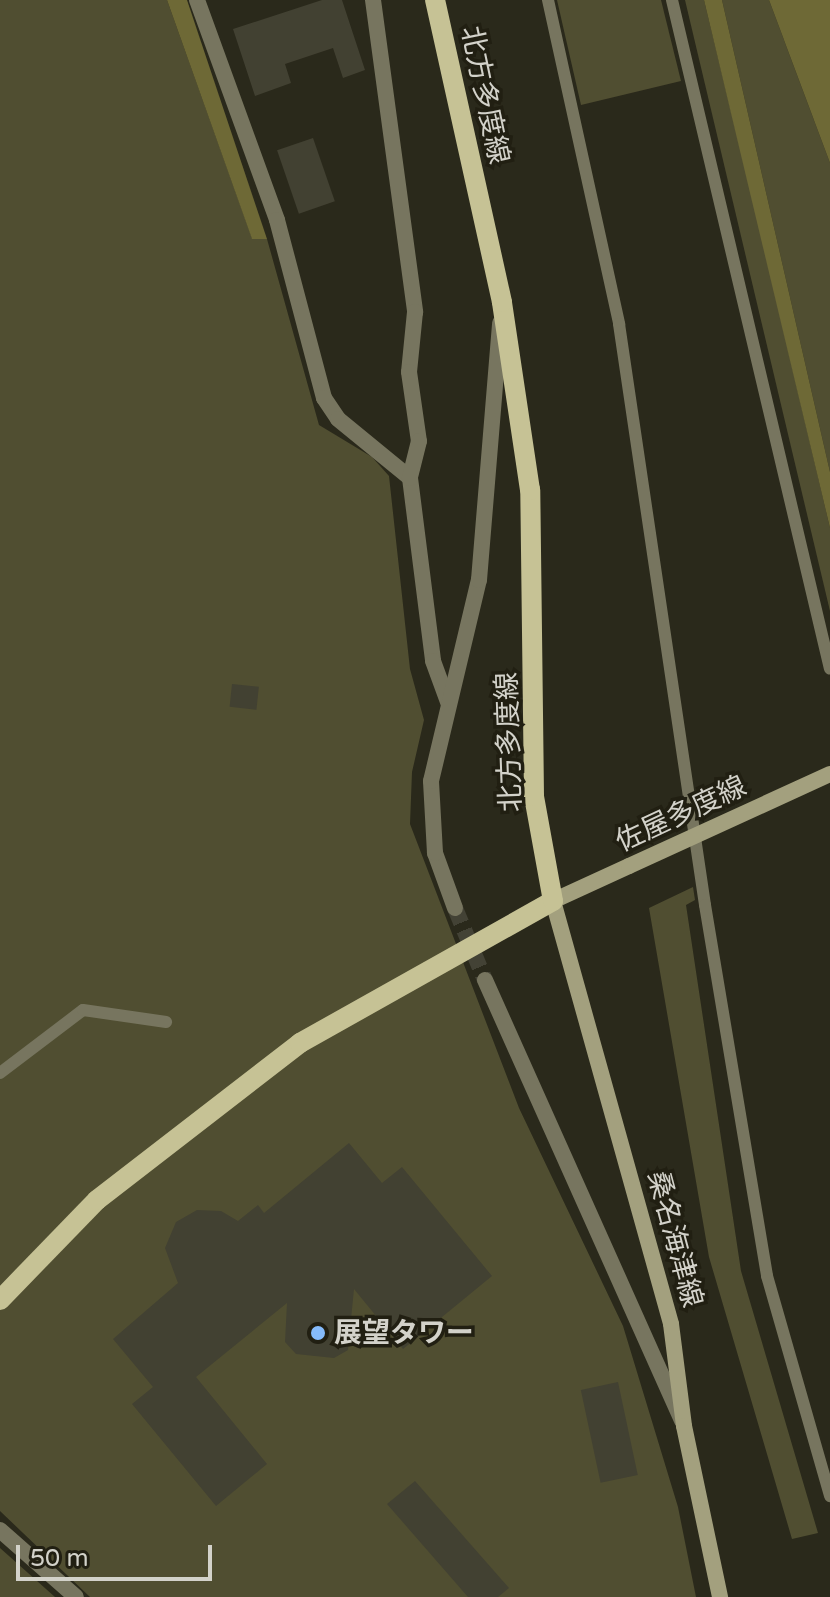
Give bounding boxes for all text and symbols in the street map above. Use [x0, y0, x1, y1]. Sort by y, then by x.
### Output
street label: 北方多度線 [454, 23, 516, 167]
street label: 北方多度線 [490, 671, 528, 813]
street label: 佐屋多度線 [610, 769, 752, 859]
street label: 桑名海津線 [641, 1167, 709, 1311]
place label: 展望タワー [334, 1316, 474, 1350]
marker: 展望タワー [309, 1324, 327, 1342]
scale bar [20, 1529, 216, 1579]
text: 50 m [30, 1544, 88, 1573]

